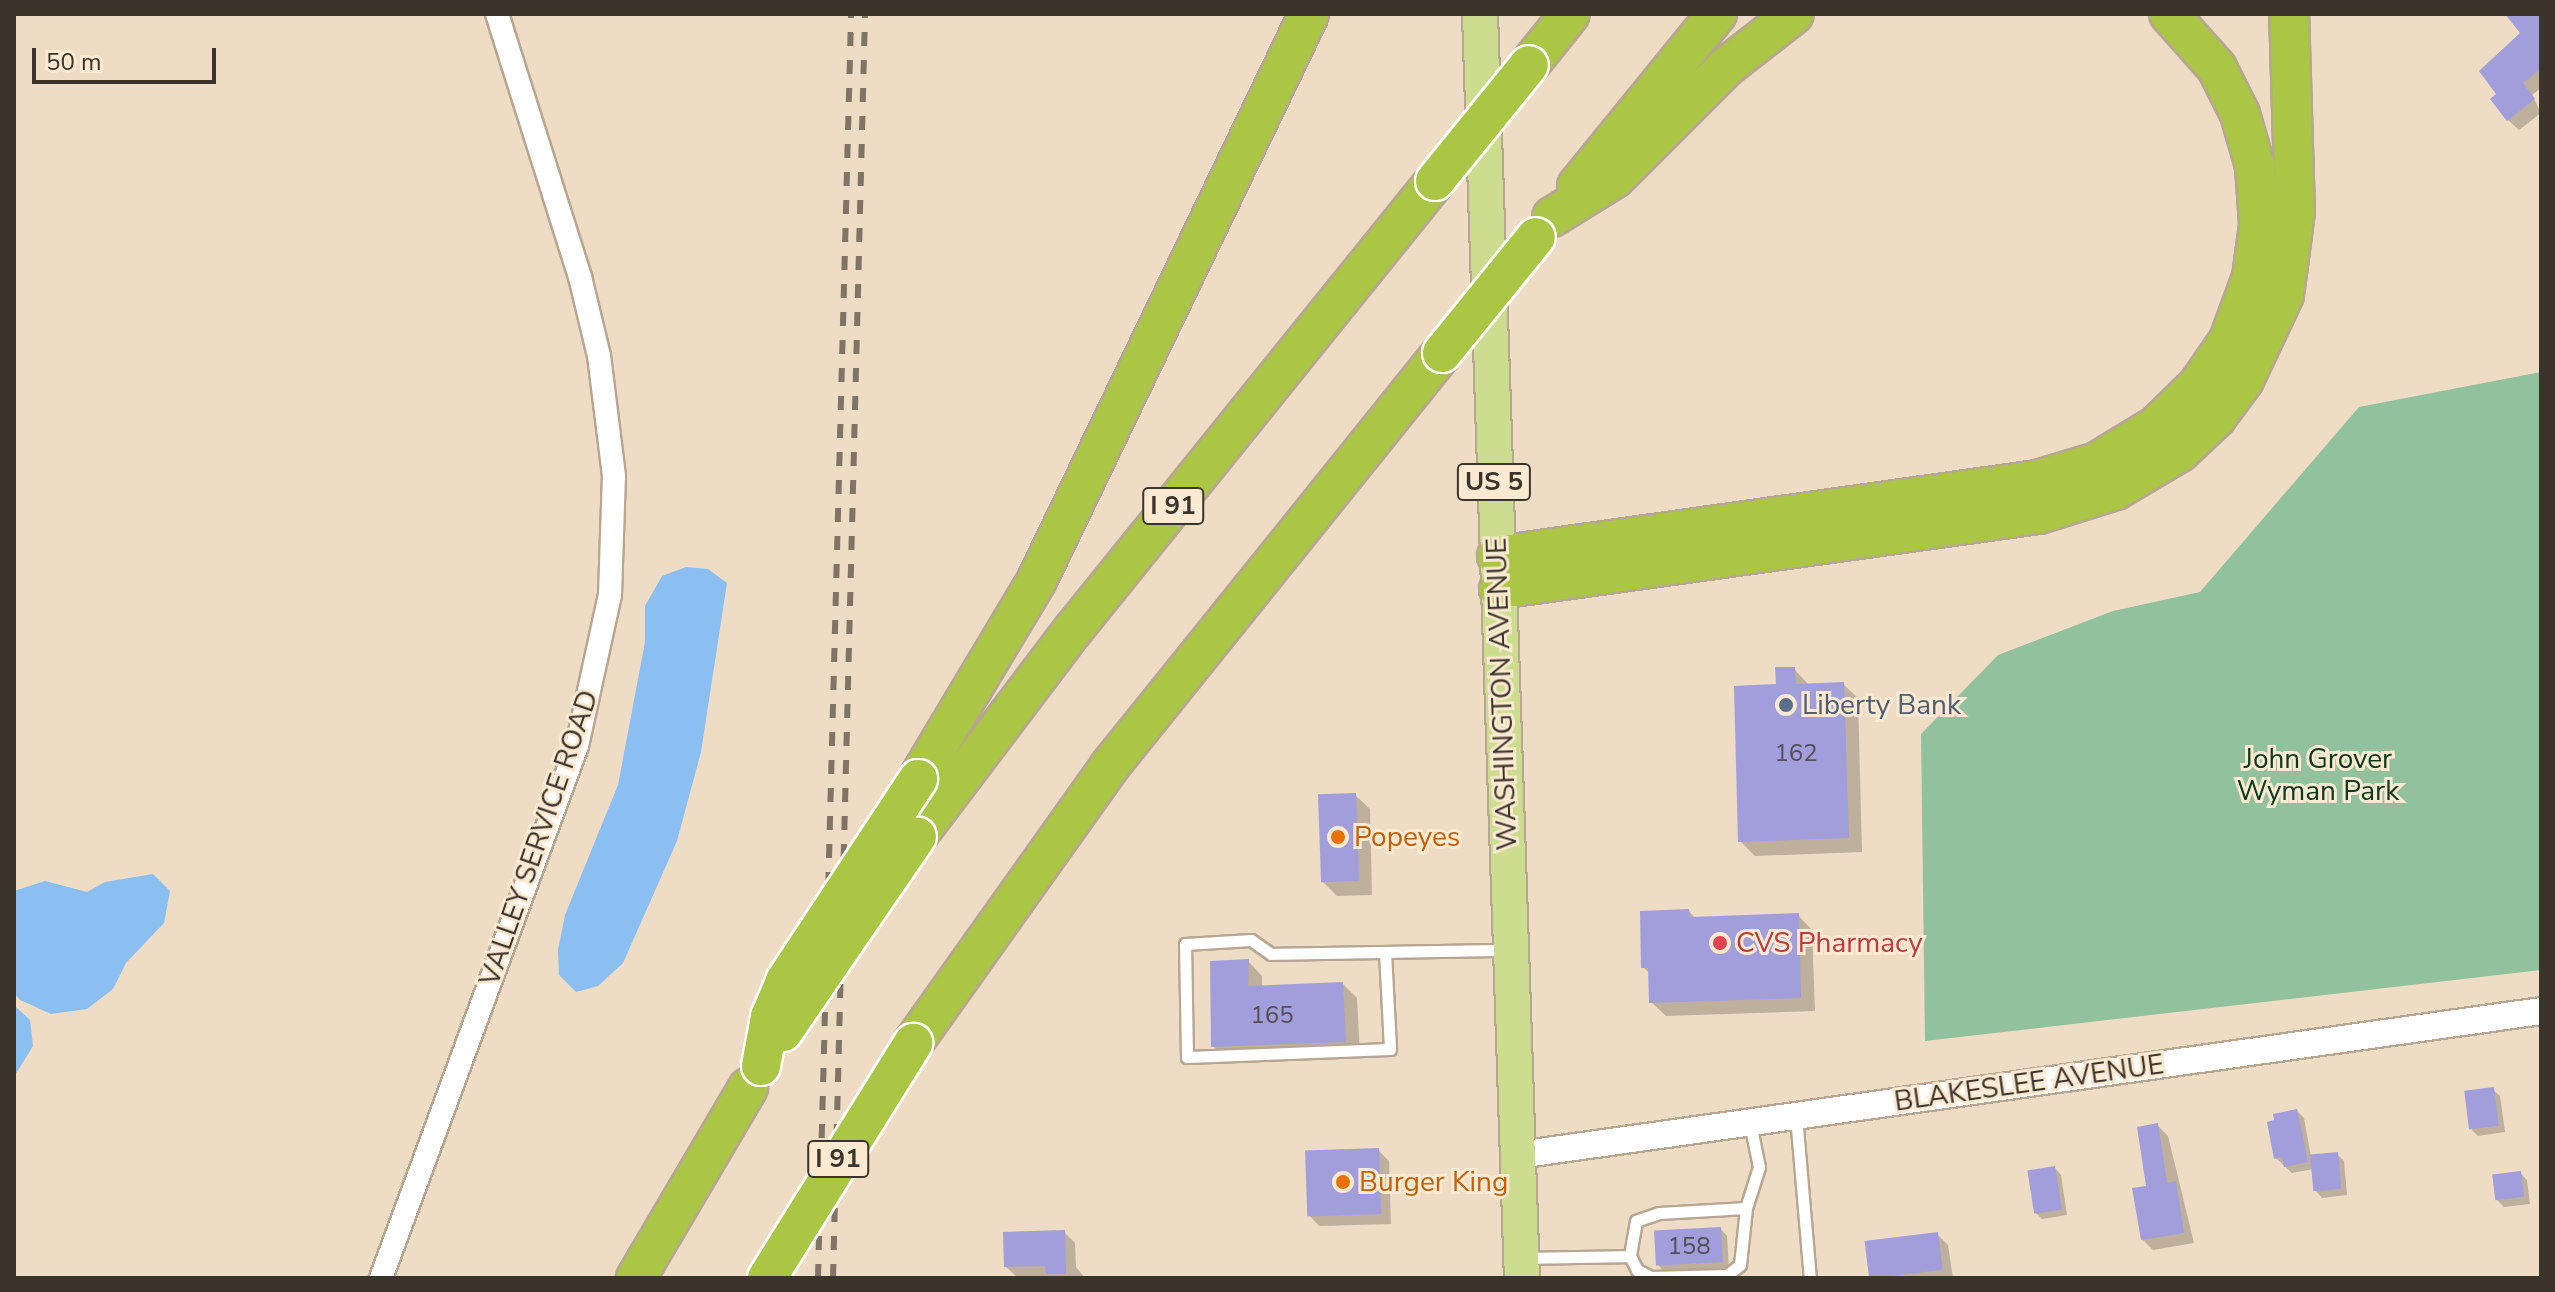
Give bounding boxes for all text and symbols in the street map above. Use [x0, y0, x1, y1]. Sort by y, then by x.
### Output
scale bar [36, 32, 220, 82]
text: 50 m [46, 46, 102, 78]
road number: US 5 [1456, 460, 1532, 504]
road number: I 91 [1141, 484, 1205, 528]
street label: WASHINGTON AVENUE [1480, 537, 1524, 851]
street label: VALLEY SERVICE ROAD [473, 686, 605, 990]
place label: Liberty Bank [1802, 688, 1961, 722]
marker: Liberty Bank [1777, 696, 1795, 714]
house number: 162 [1774, 740, 1818, 768]
park label: John Grover Wyman Park [2237, 742, 2399, 808]
place label: Popeyes [1354, 820, 1460, 854]
marker: Popeyes [1329, 828, 1347, 846]
place label: CVS Pharmacy [1736, 926, 1923, 960]
marker: CVS Pharmacy [1711, 934, 1729, 952]
house number: 165 [1250, 1002, 1294, 1030]
street label: BLAKESLEE AVENUE [1892, 1047, 2166, 1119]
road number: I 91 [806, 1137, 870, 1181]
place label: Burger King [1359, 1165, 1508, 1199]
marker: Burger King [1334, 1173, 1352, 1191]
house number: 158 [1667, 1233, 1711, 1261]

